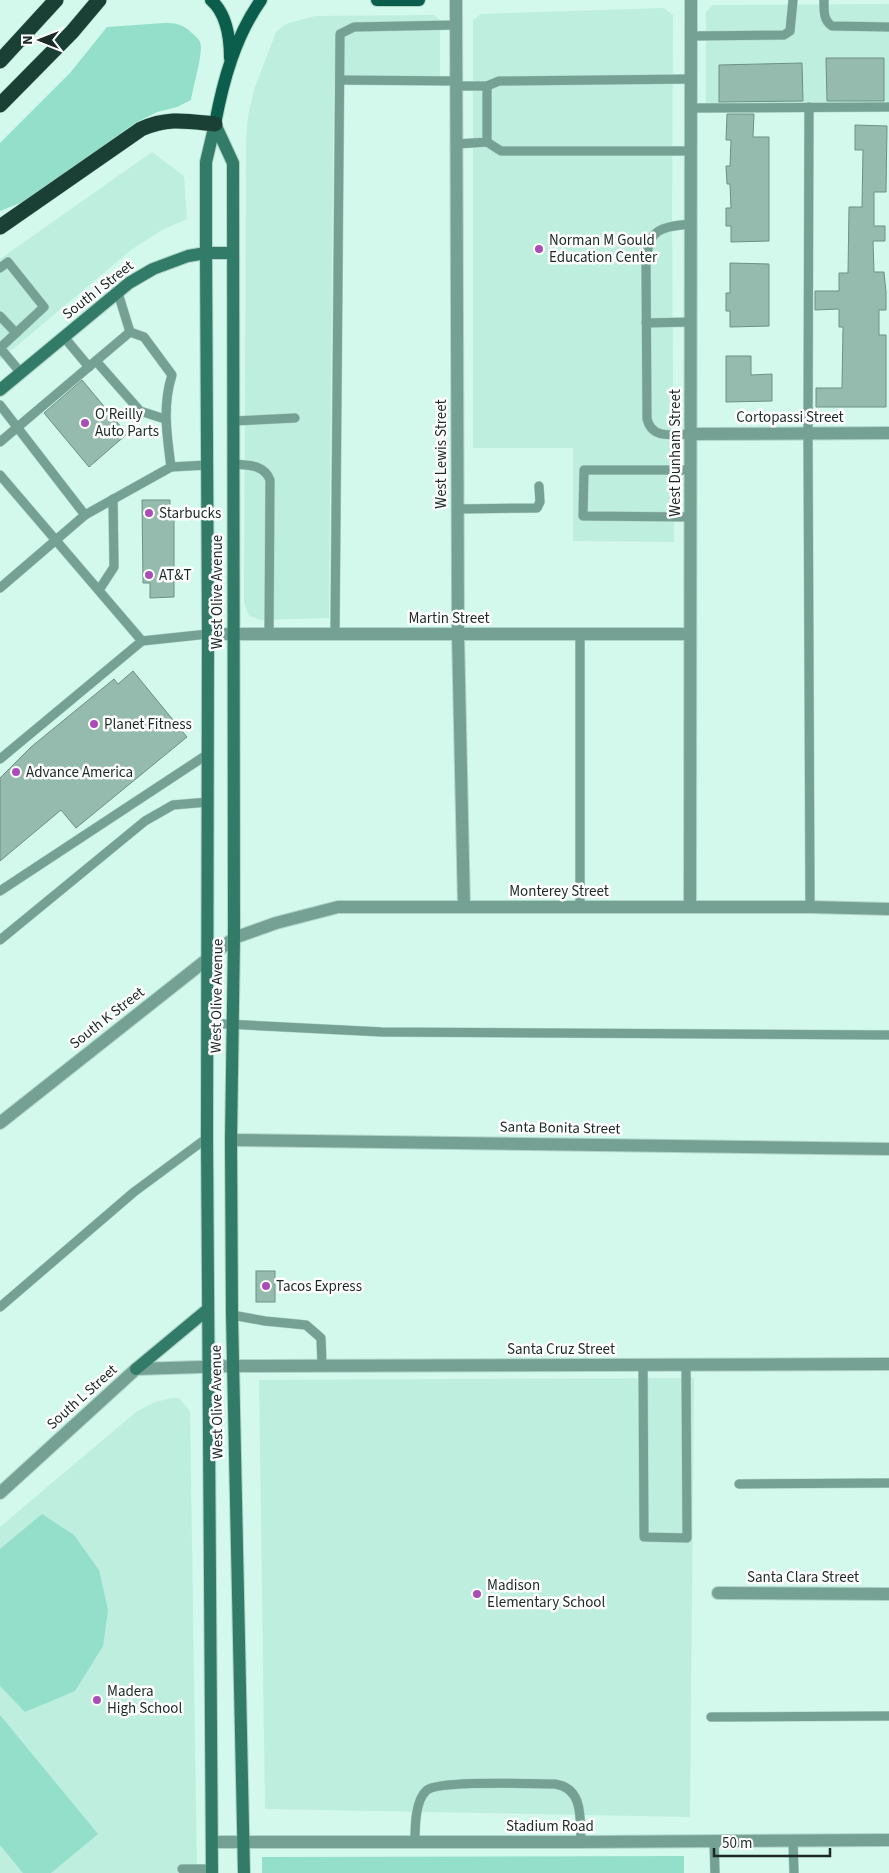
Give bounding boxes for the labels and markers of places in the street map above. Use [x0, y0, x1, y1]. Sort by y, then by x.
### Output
place label: Norman M Gould Education Center [549, 230, 658, 268]
marker: Norman M Gould Education Center [533, 243, 545, 255]
place label: O'Reilly Auto Parts [95, 404, 159, 442]
marker: O'Reilly Auto Parts [79, 417, 91, 429]
place label: Starbucks [159, 503, 221, 524]
marker: Starbucks [143, 507, 155, 519]
place label: AT&T [159, 565, 192, 586]
marker: AT&T [143, 569, 155, 581]
place label: Planet Fitness [104, 714, 192, 735]
marker: Planet Fitness [88, 718, 100, 730]
place label: Advance America [26, 762, 133, 783]
marker: Advance America [10, 766, 22, 778]
place label: Tacos Express [276, 1276, 362, 1297]
marker: Tacos Express [260, 1280, 272, 1292]
place label: Madison Elementary School [487, 1575, 605, 1613]
marker: Madison Elementary School [471, 1588, 483, 1600]
place label: Madera High School [107, 1681, 182, 1719]
marker: Madera High School [91, 1694, 103, 1706]

